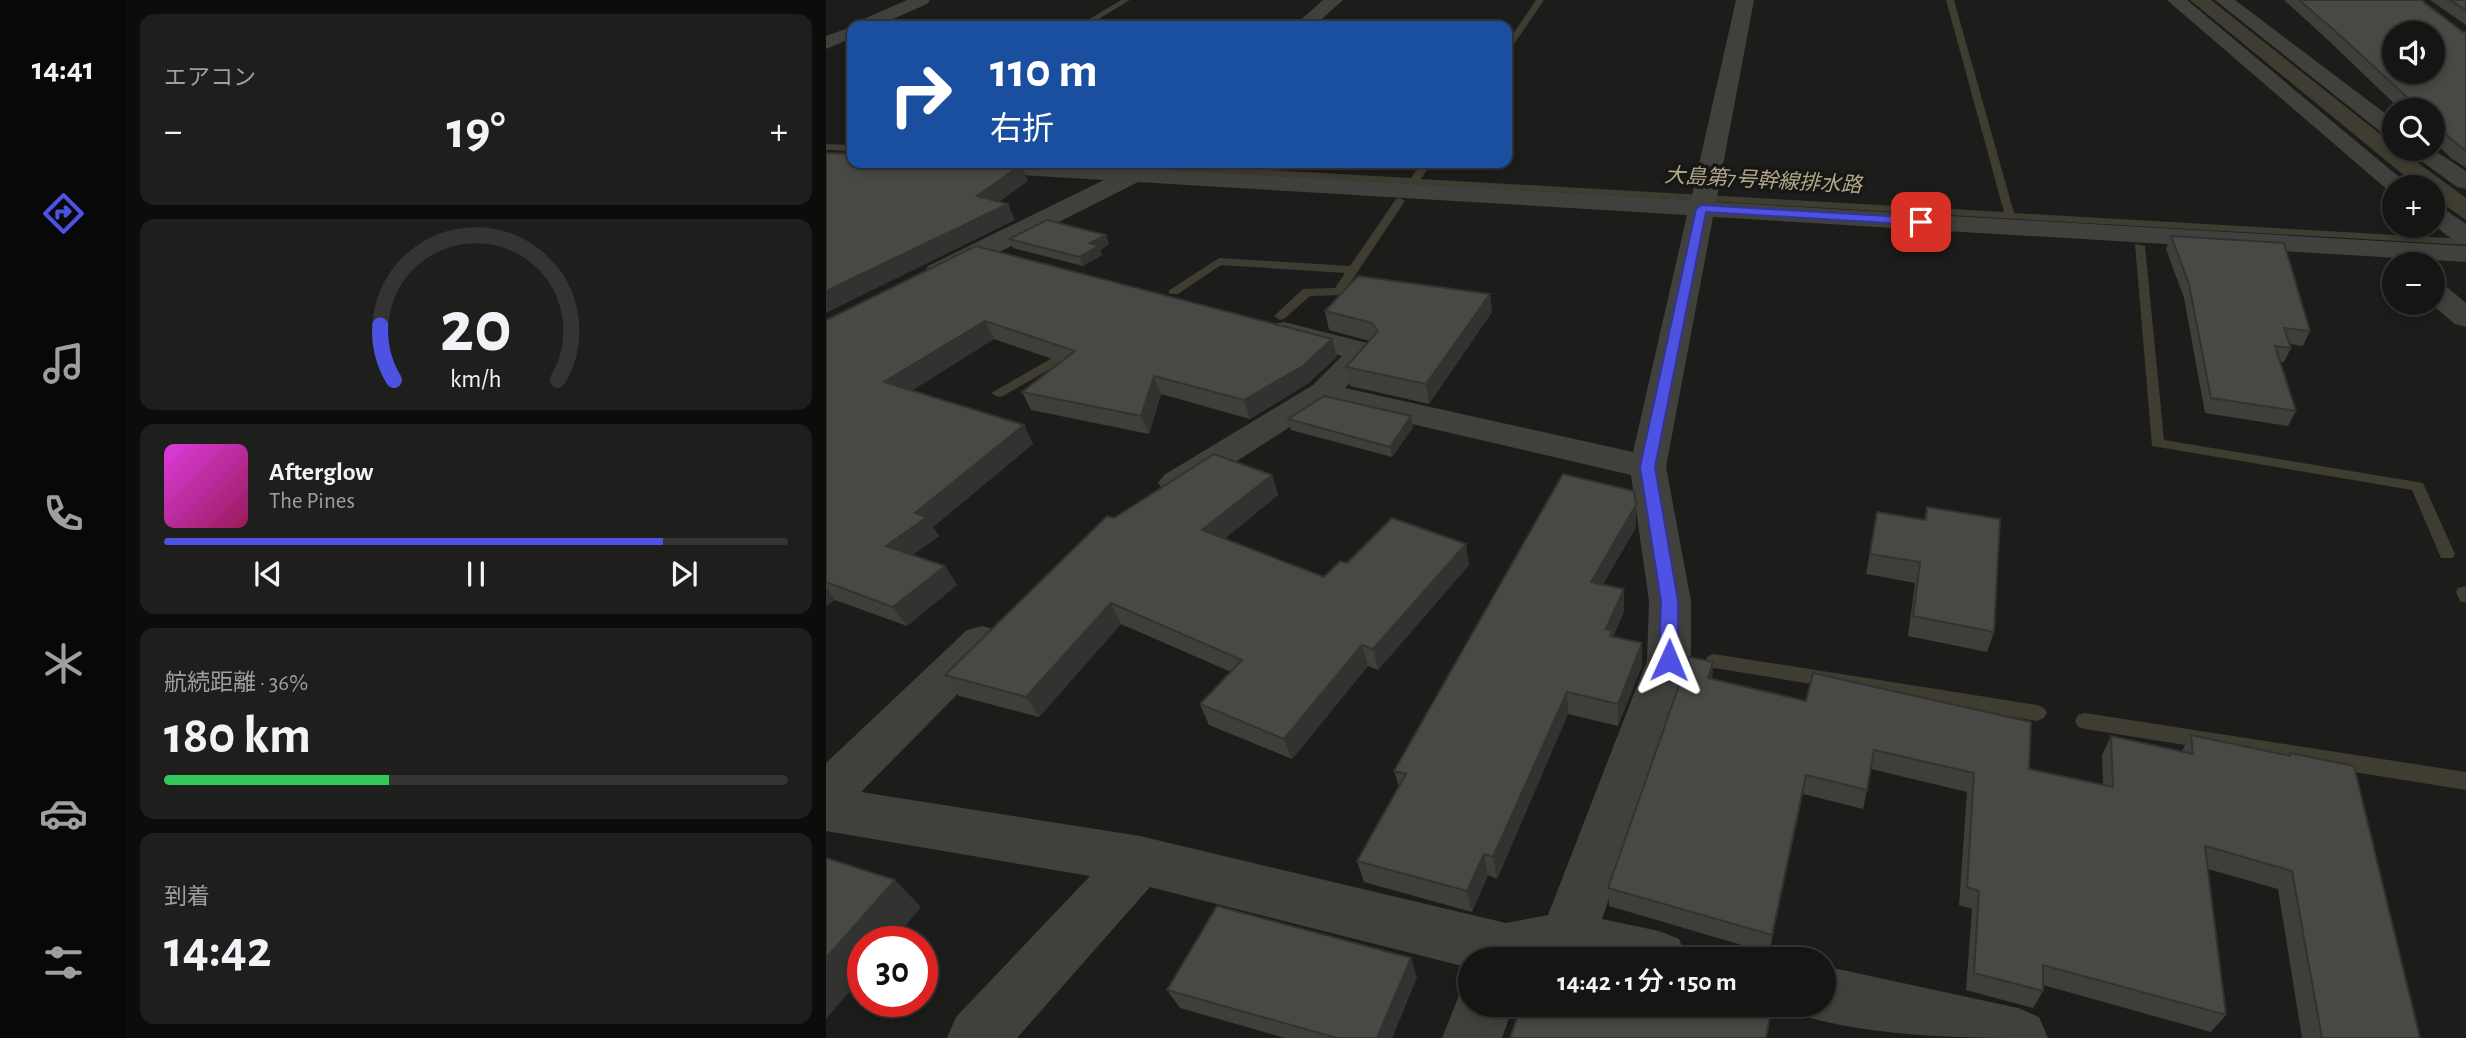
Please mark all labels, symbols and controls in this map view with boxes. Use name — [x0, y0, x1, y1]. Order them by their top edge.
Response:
map controls — [2382, 21, 2445, 315]
button: sound — [2382, 21, 2445, 84]
text: 110 m — [990, 47, 1098, 96]
icon: right — [875, 49, 966, 140]
text: 14:41 — [32, 53, 94, 85]
text: エアコン — [164, 67, 256, 90]
button: search — [2382, 98, 2445, 161]
text: 19° — [446, 105, 506, 157]
text: − — [164, 113, 182, 151]
text: + — [770, 113, 788, 151]
text: 右折 — [990, 113, 1054, 145]
water label: 大島第7号幹線排水路 — [1664, 164, 1864, 196]
button: + — [2382, 175, 2445, 238]
icon: directions — [39, 189, 88, 238]
pin — [1891, 192, 1951, 252]
icon: arrive — [1902, 203, 1940, 241]
button: − — [2382, 252, 2445, 315]
text: 20 — [440, 293, 512, 366]
icon: music — [39, 339, 88, 388]
text: km/h — [450, 367, 502, 392]
text: Afterglow — [269, 459, 373, 485]
icon: phone — [39, 489, 88, 538]
text: The Pines — [269, 490, 355, 513]
icon: previous — [249, 555, 287, 593]
icon: pause — [457, 555, 495, 593]
icon: next — [665, 555, 703, 593]
position arrow — [1632, 623, 1706, 697]
icon: climate — [39, 639, 88, 688]
text: 航続距離 · 36% — [164, 672, 308, 695]
text: 180 km — [164, 710, 311, 762]
icon: car — [39, 789, 88, 838]
text: 到着 — [164, 886, 210, 909]
text: 14:42 — [164, 924, 271, 976]
speed limit sign: 30 — [847, 926, 938, 1017]
icon: filters — [39, 938, 88, 987]
text: 14:42 · 1 分 · 150 m — [1557, 969, 1737, 995]

